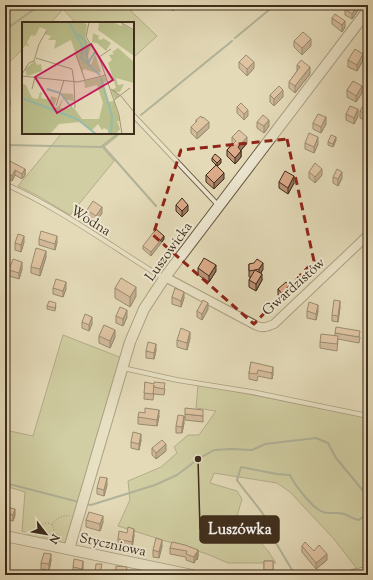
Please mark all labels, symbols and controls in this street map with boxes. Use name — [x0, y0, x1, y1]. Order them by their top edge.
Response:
inset map — [22, 22, 134, 134]
street label: Wodna — [66, 201, 115, 242]
street label: Luszowicka — [141, 218, 198, 286]
street label: Gwardzistów — [258, 253, 331, 321]
north arrow — [26, 514, 66, 554]
callout: Luszówka — [200, 516, 279, 543]
text: Luszówka — [208, 520, 272, 541]
street label: Styczniowa — [77, 529, 148, 563]
text: N — [44, 530, 63, 547]

